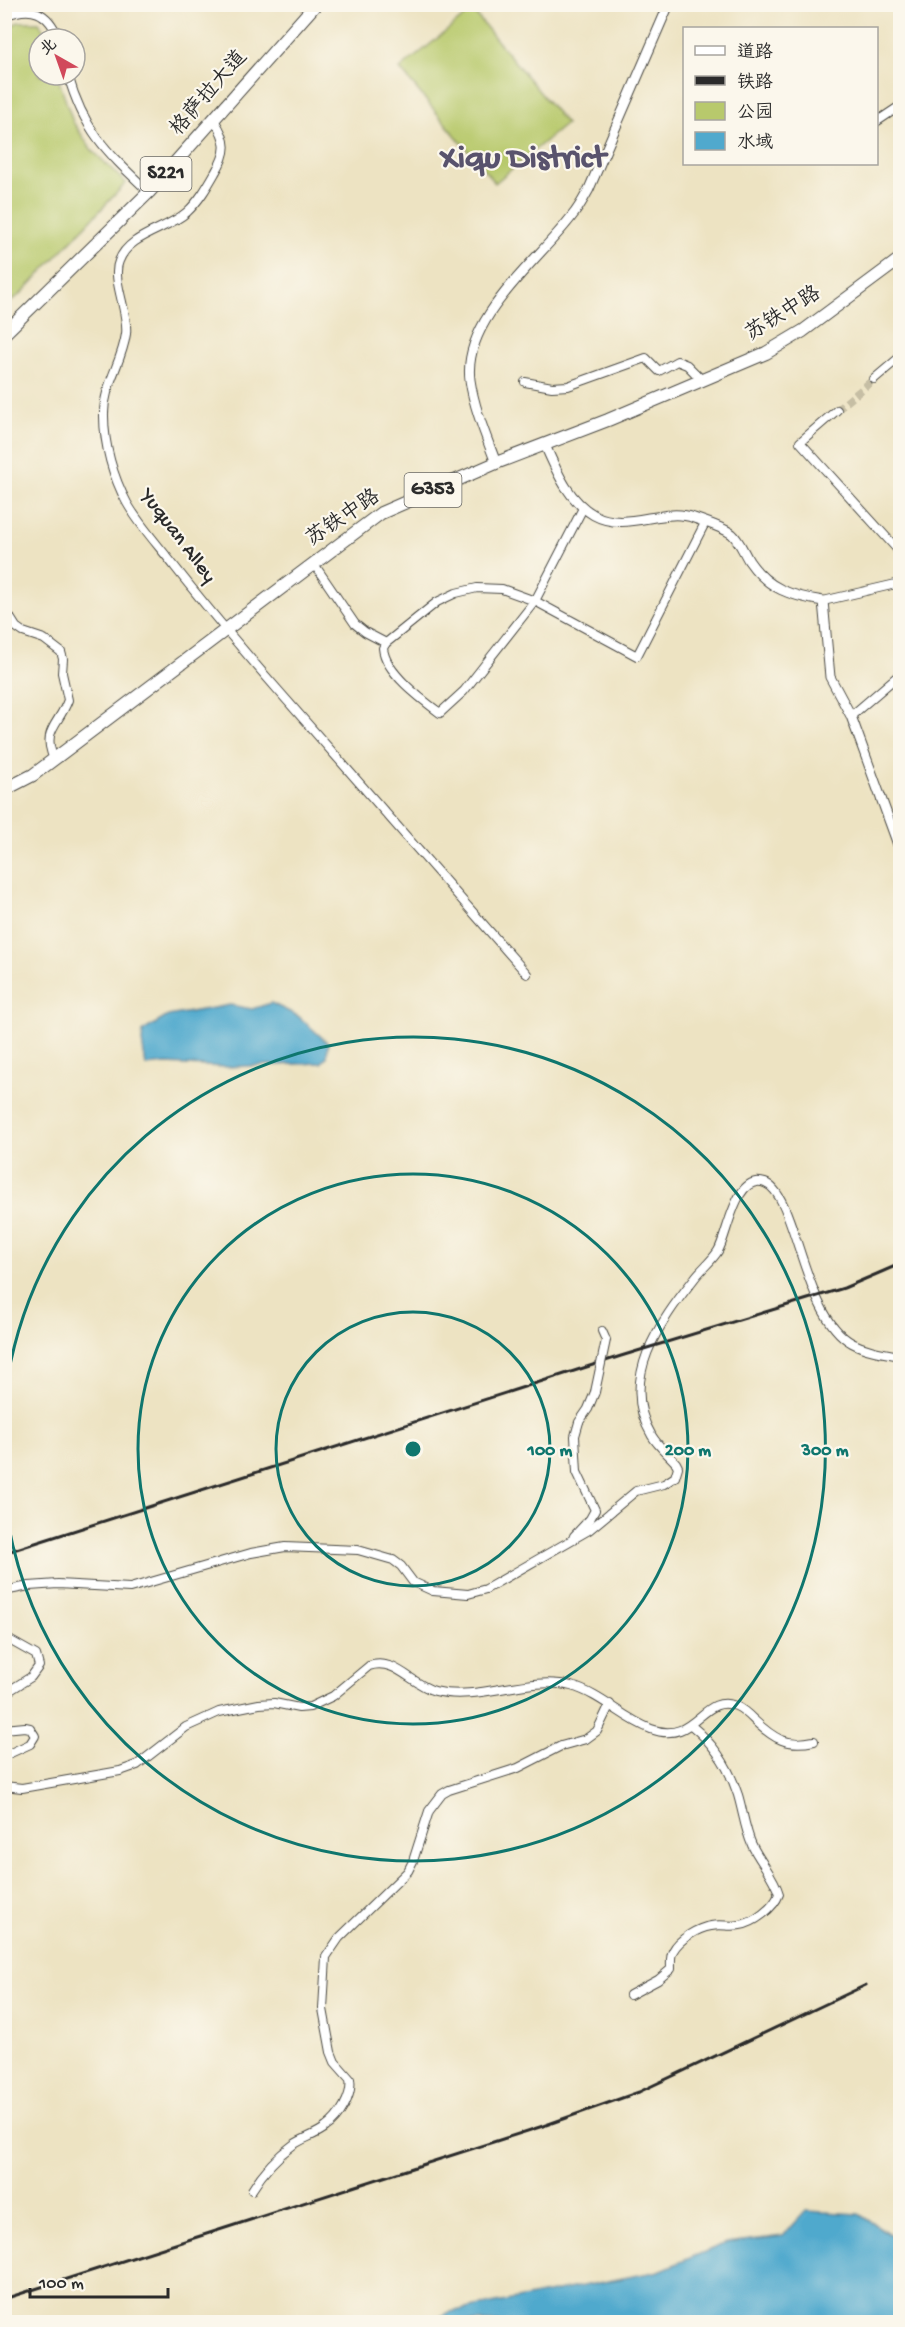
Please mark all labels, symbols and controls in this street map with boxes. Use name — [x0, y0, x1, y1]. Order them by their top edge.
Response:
north arrow — [27, 27, 87, 87]
legend — [683, 27, 878, 165]
text: 北 — [37, 35, 62, 61]
text: 道路 — [737, 42, 773, 64]
street label: 格萨拉大道 — [165, 45, 254, 142]
text: 铁路 — [737, 72, 773, 94]
text: 公园 — [737, 102, 773, 124]
text: 水域 — [737, 132, 773, 154]
district label: Xiqu District — [438, 141, 609, 179]
road number: S221 — [140, 157, 192, 191]
street label: 苏铁中路 — [741, 280, 826, 348]
road number: G353 — [404, 473, 462, 507]
street label: Yuquan Alley — [132, 483, 221, 589]
street label: 苏铁中路 — [301, 483, 386, 553]
centre of rings — [403, 1439, 423, 1459]
text: 100 m — [527, 1441, 573, 1462]
text: 200 m — [665, 1441, 711, 1462]
text: 300 m — [801, 1441, 849, 1462]
scale bar — [30, 2261, 168, 2299]
text: 100 m — [38, 2274, 84, 2295]

